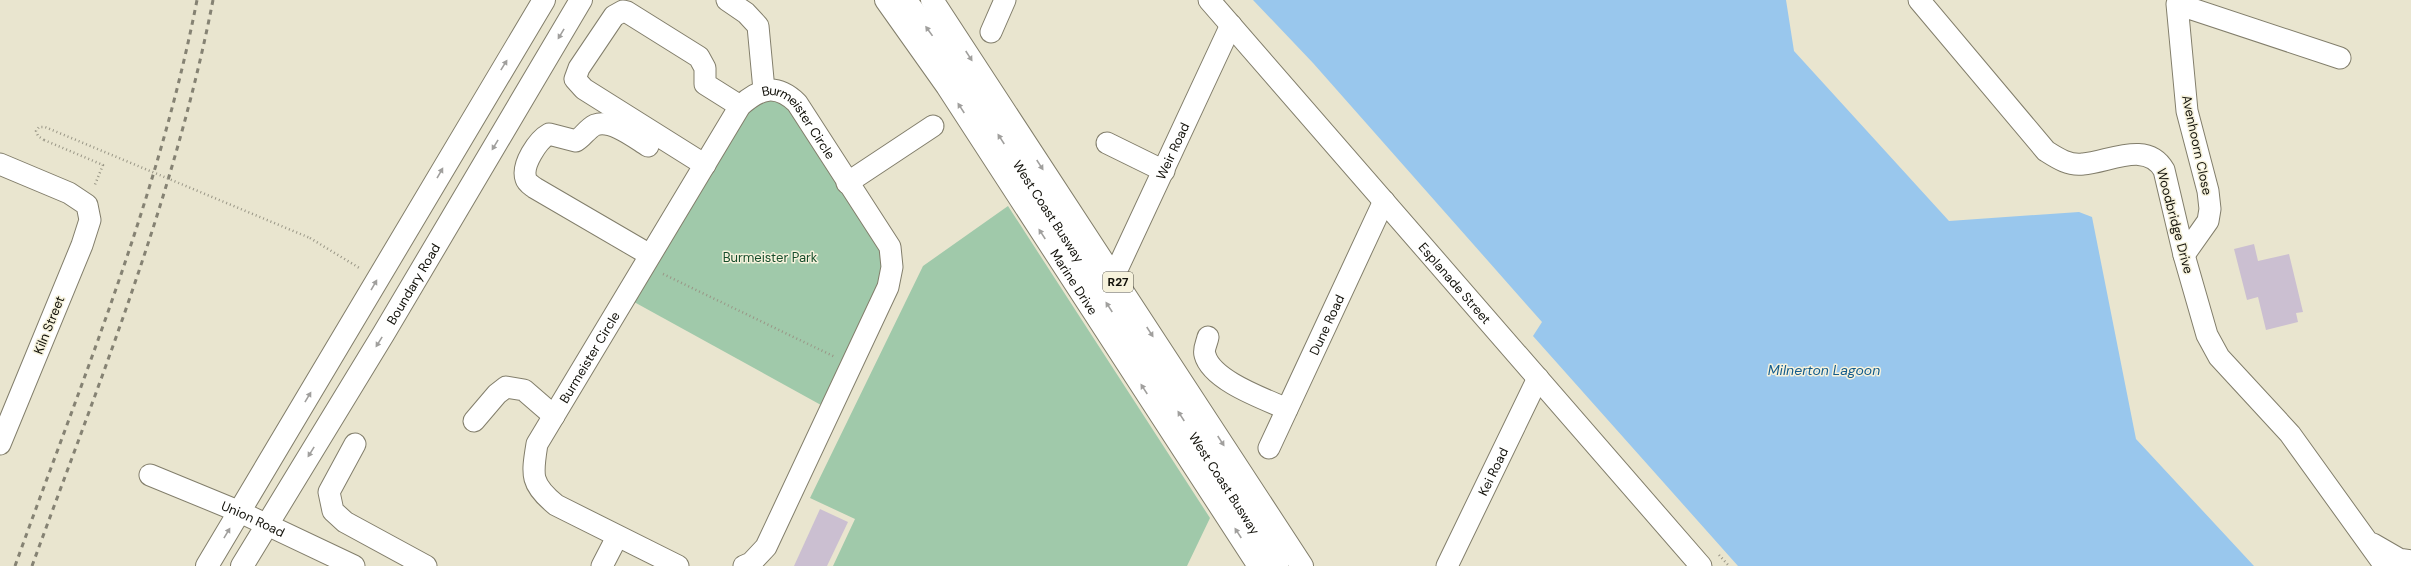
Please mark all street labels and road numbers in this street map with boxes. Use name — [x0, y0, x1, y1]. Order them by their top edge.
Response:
street label: Burmeister Circle — [760, 81, 839, 162]
street label: Avenhoorn Close — [2178, 93, 2216, 197]
street label: Weir Road — [1152, 120, 1193, 182]
street label: West Coast Busway — [1009, 157, 1088, 266]
street label: Woodbridge Drive — [2153, 166, 2197, 276]
street label: Esplanade Street — [1415, 239, 1495, 327]
street label: Boundary Road — [382, 240, 444, 328]
street label: Marine Drive — [1047, 246, 1102, 318]
road number: R27 — [1103, 272, 1133, 292]
street label: Dune Road — [1305, 292, 1348, 358]
street label: Kiln Street — [30, 293, 68, 357]
street label: Burmeister Circle — [555, 308, 623, 406]
street label: West Coast Busway — [1185, 429, 1264, 538]
street label: Kei Road — [1474, 445, 1512, 498]
street label: Union Road — [219, 497, 288, 541]

